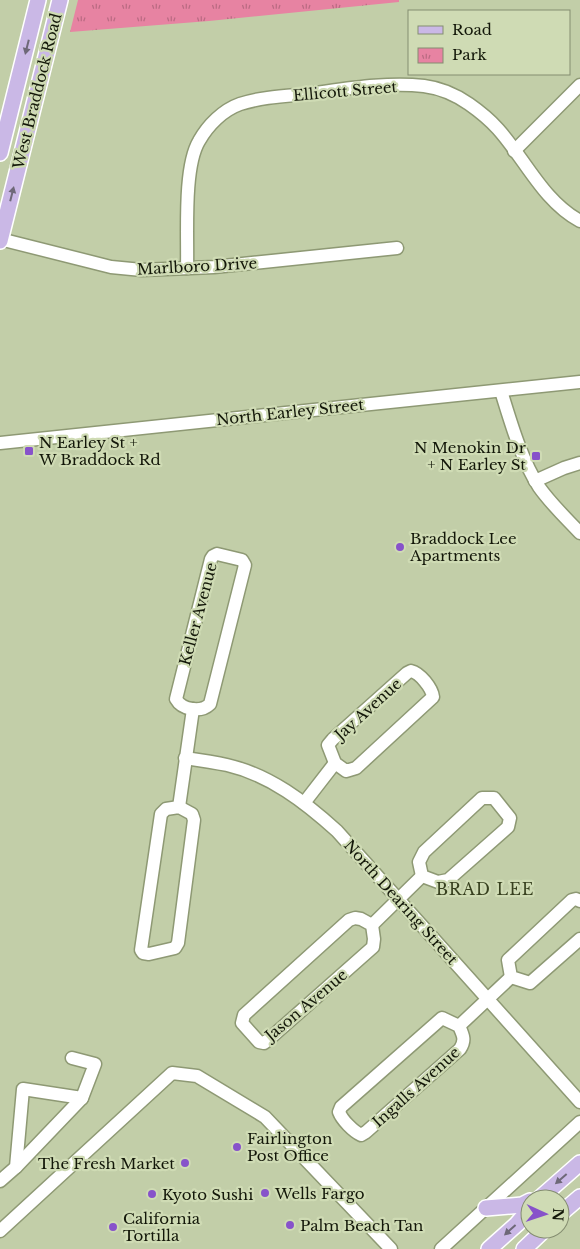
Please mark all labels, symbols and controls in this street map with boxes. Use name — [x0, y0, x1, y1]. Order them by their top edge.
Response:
legend — [408, 10, 570, 75]
street label: West Braddock Road — [8, 11, 66, 172]
text: Road — [452, 20, 492, 39]
one-way arrow — [22, 40, 30, 55]
text: Park — [452, 45, 488, 64]
street label: Ellicott Street — [292, 77, 398, 105]
one-way arrow — [8, 186, 16, 201]
street label: Marlboro Drive — [136, 253, 258, 279]
street label: North Earley Street — [215, 395, 365, 429]
place label: N Earley St + W Braddock Rd — [38, 433, 161, 469]
place label: N Menokin Dr + N Earley St — [414, 438, 527, 474]
marker: N Earley St + W Braddock Rd — [23, 445, 35, 457]
marker: N Menokin Dr + N Earley St — [530, 450, 542, 462]
place label: Braddock Lee Apartments — [409, 529, 517, 565]
marker: Braddock Lee Apartments — [394, 541, 406, 553]
street label: Keller Avenue — [175, 560, 221, 668]
street label: Jay Avenue — [329, 674, 405, 745]
street label: North Dearing Street — [340, 836, 462, 969]
district label: BRAD LEE — [436, 879, 534, 899]
street label: Jason Avenue — [259, 965, 351, 1046]
street label: Ingalls Avenue — [368, 1043, 464, 1131]
place label: Fairlington Post Office — [247, 1129, 332, 1165]
marker: Fairlington Post Office — [231, 1141, 243, 1153]
place label: The Fresh Market — [38, 1154, 175, 1173]
marker: The Fresh Market — [179, 1157, 191, 1169]
one-way arrow — [556, 1173, 568, 1185]
place label: Wells Fargo — [274, 1184, 365, 1203]
place label: Kyoto Sushi — [162, 1185, 253, 1204]
marker: Wells Fargo — [259, 1187, 271, 1199]
marker: Kyoto Sushi — [146, 1188, 158, 1200]
north arrow — [520, 1189, 570, 1239]
text: N — [549, 1208, 567, 1222]
place label: California Tortilla — [123, 1209, 201, 1245]
place label: Palm Beach Tan — [300, 1216, 423, 1235]
marker: Palm Beach Tan — [284, 1219, 296, 1231]
marker: California Tortilla — [107, 1221, 119, 1233]
one-way arrow — [505, 1224, 517, 1236]

